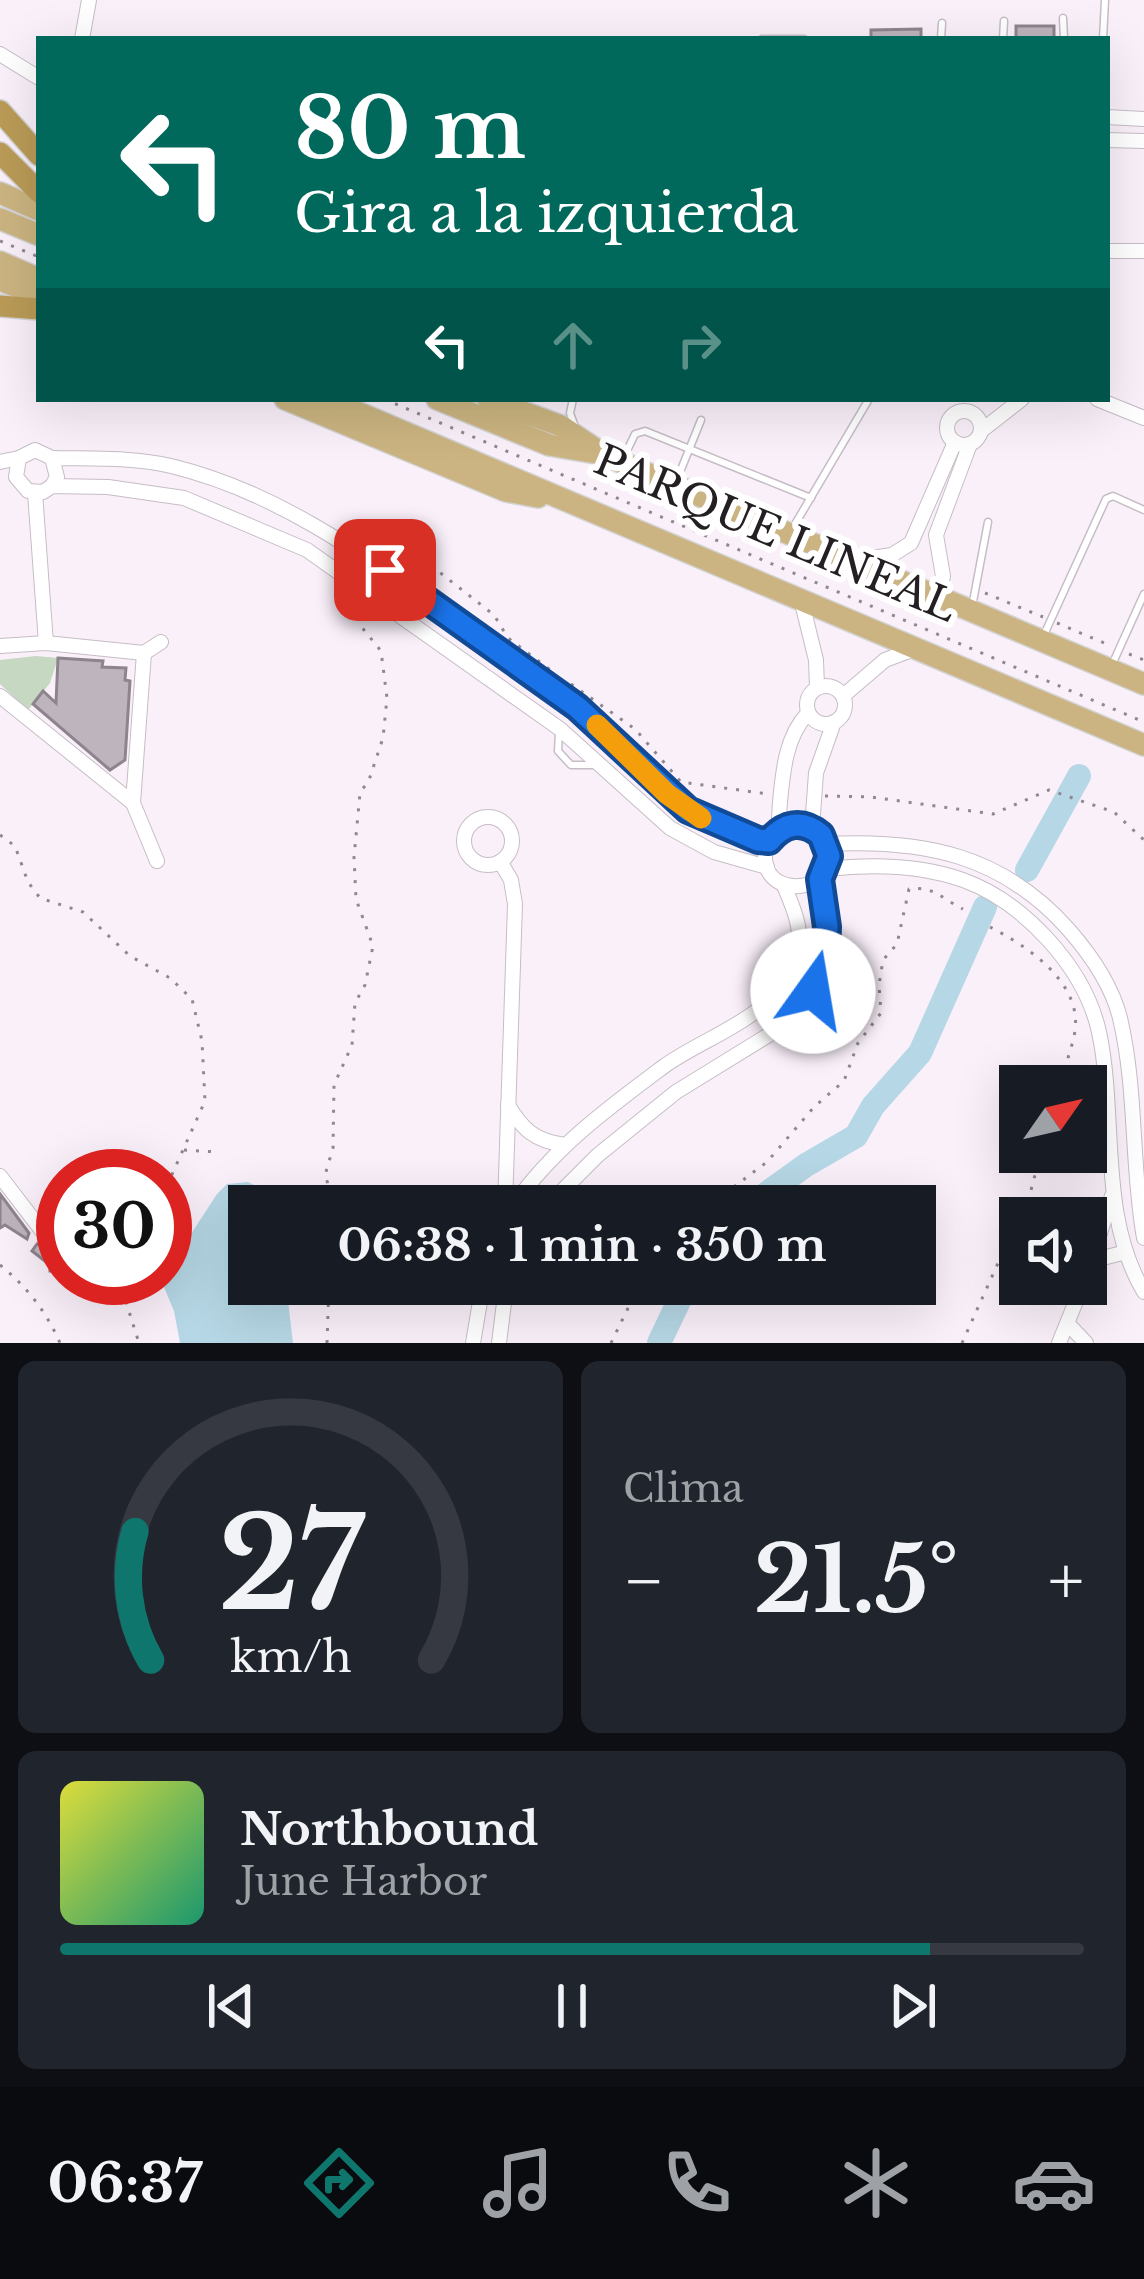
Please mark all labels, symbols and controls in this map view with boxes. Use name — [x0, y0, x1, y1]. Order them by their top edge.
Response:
text: 80 m — [294, 77, 526, 181]
icon: left — [96, 84, 252, 240]
text: Gira a la izquierda — [294, 180, 798, 247]
icon: left — [414, 312, 480, 378]
icon: ahead — [540, 312, 606, 378]
icon: right — [666, 312, 732, 378]
street label: PARQUE LINEAL — [587, 433, 965, 633]
pin — [334, 519, 436, 621]
icon: arrive — [352, 537, 418, 603]
position arrow — [750, 928, 876, 1054]
north arrow — [999, 1065, 1107, 1173]
map controls — [999, 1065, 1107, 1305]
speed limit sign: 30 — [36, 1149, 192, 1305]
button: sound — [999, 1197, 1107, 1305]
text: 06:38 · 1 min · 350 m — [338, 1217, 826, 1273]
text: Clima — [623, 1464, 744, 1513]
text: 27 — [218, 1488, 365, 1643]
text: 21.5° — [754, 1525, 959, 1636]
text: − — [623, 1540, 665, 1622]
text: + — [1048, 1540, 1084, 1622]
text: km/h — [230, 1630, 351, 1684]
text: Northbound — [240, 1801, 538, 1857]
text: June Harbor — [240, 1857, 487, 1906]
icon: previous — [198, 1973, 264, 2039]
icon: pause — [539, 1973, 605, 2039]
icon: next — [880, 1973, 946, 2039]
icon: directions — [297, 2141, 381, 2225]
icon: music — [476, 2141, 560, 2225]
icon: phone — [655, 2141, 739, 2225]
icon: climate — [834, 2141, 918, 2225]
icon: car — [1012, 2141, 1096, 2225]
text: 06:37 — [47, 2150, 202, 2217]

